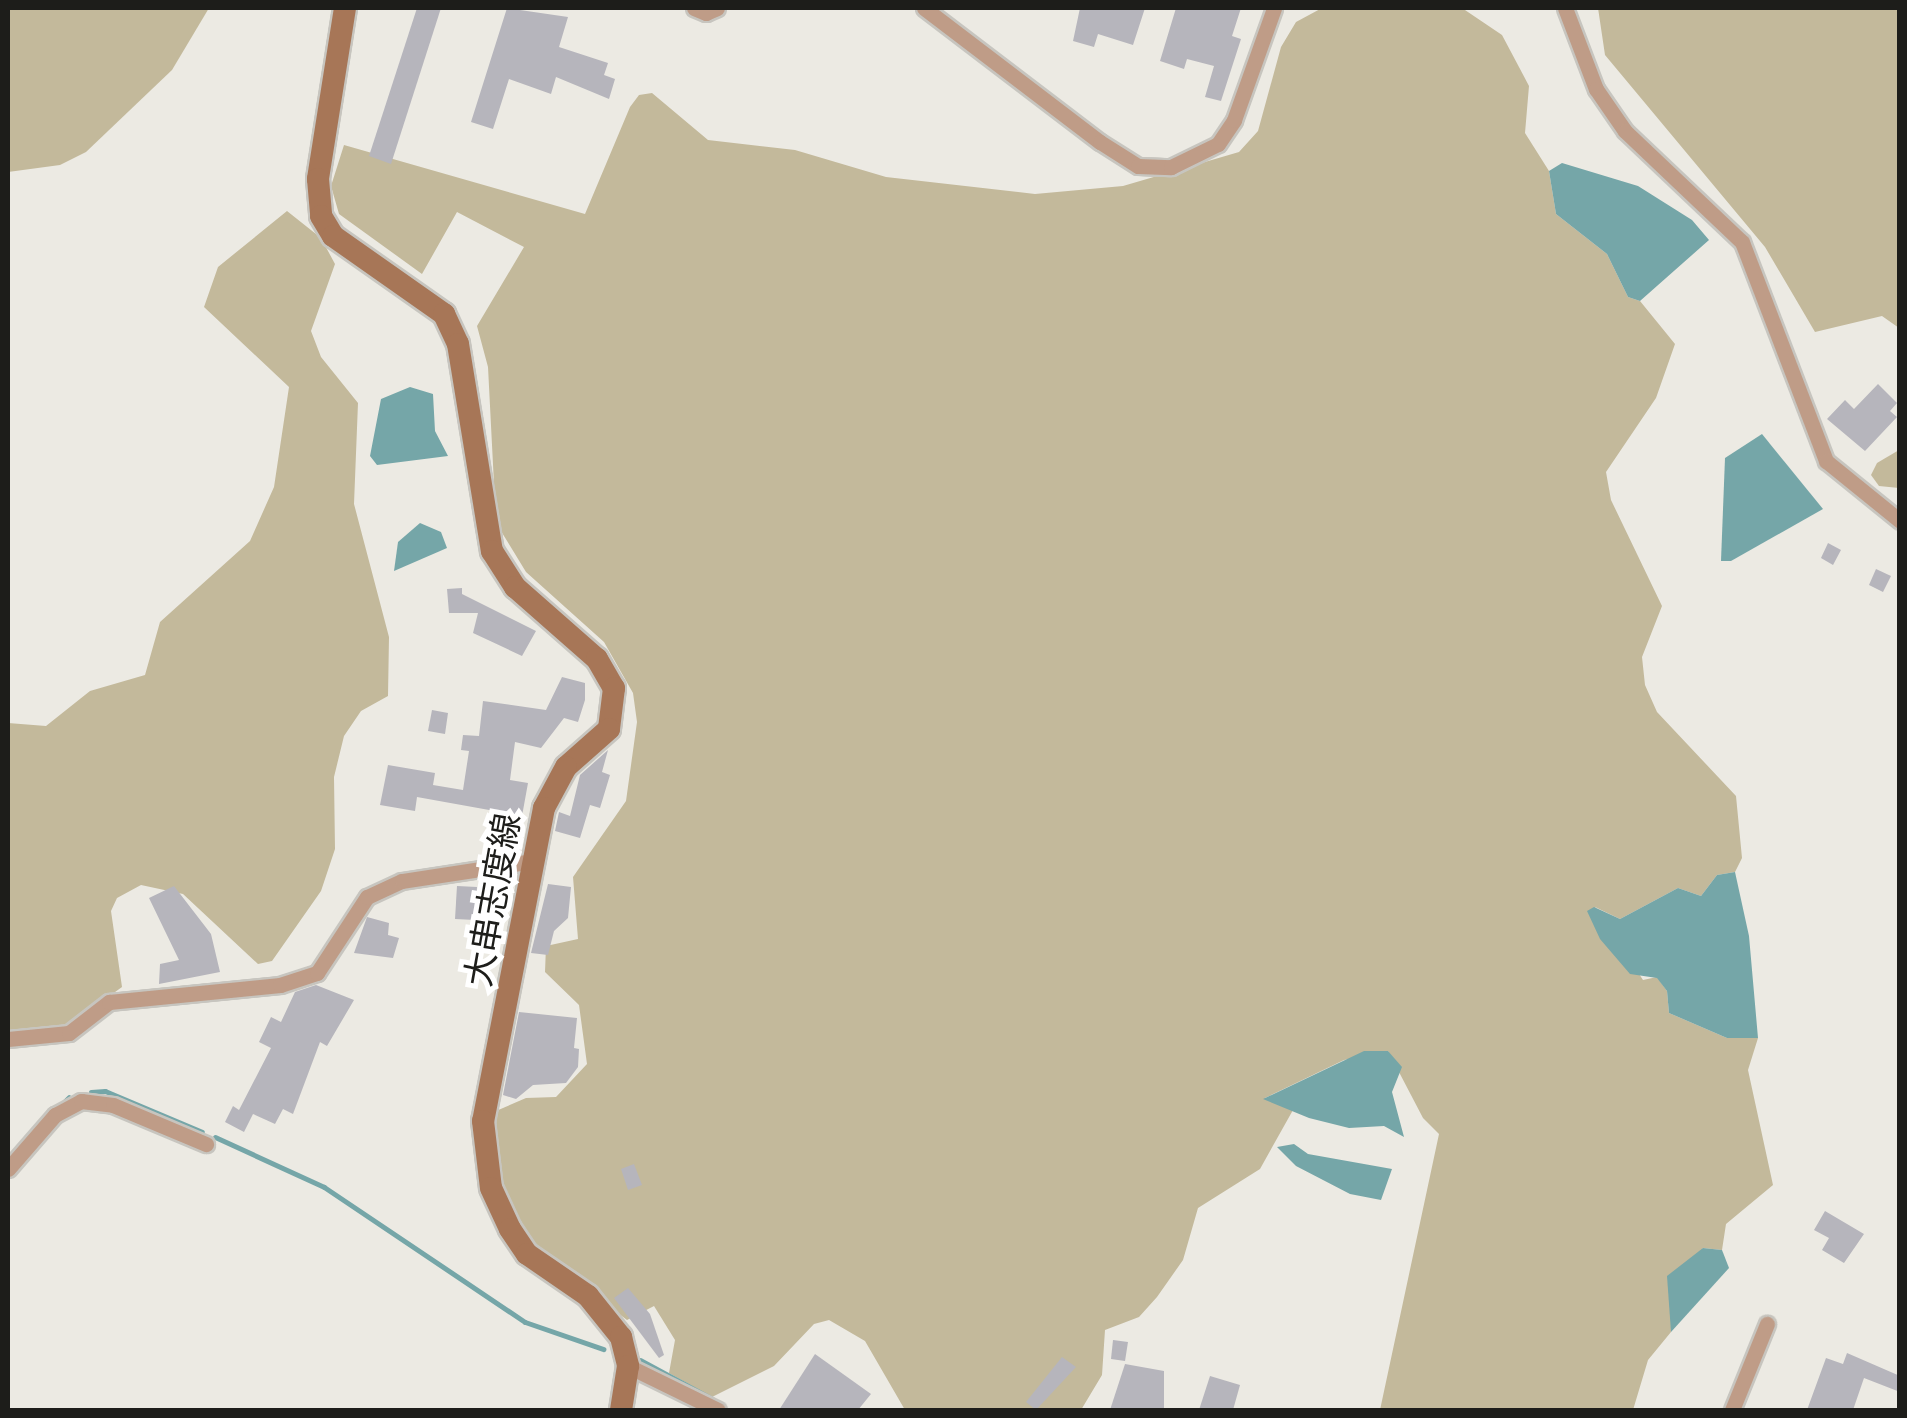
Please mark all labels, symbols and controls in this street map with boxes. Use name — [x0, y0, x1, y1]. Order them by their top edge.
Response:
street label: 大串志度線 — [457, 810, 529, 990]

